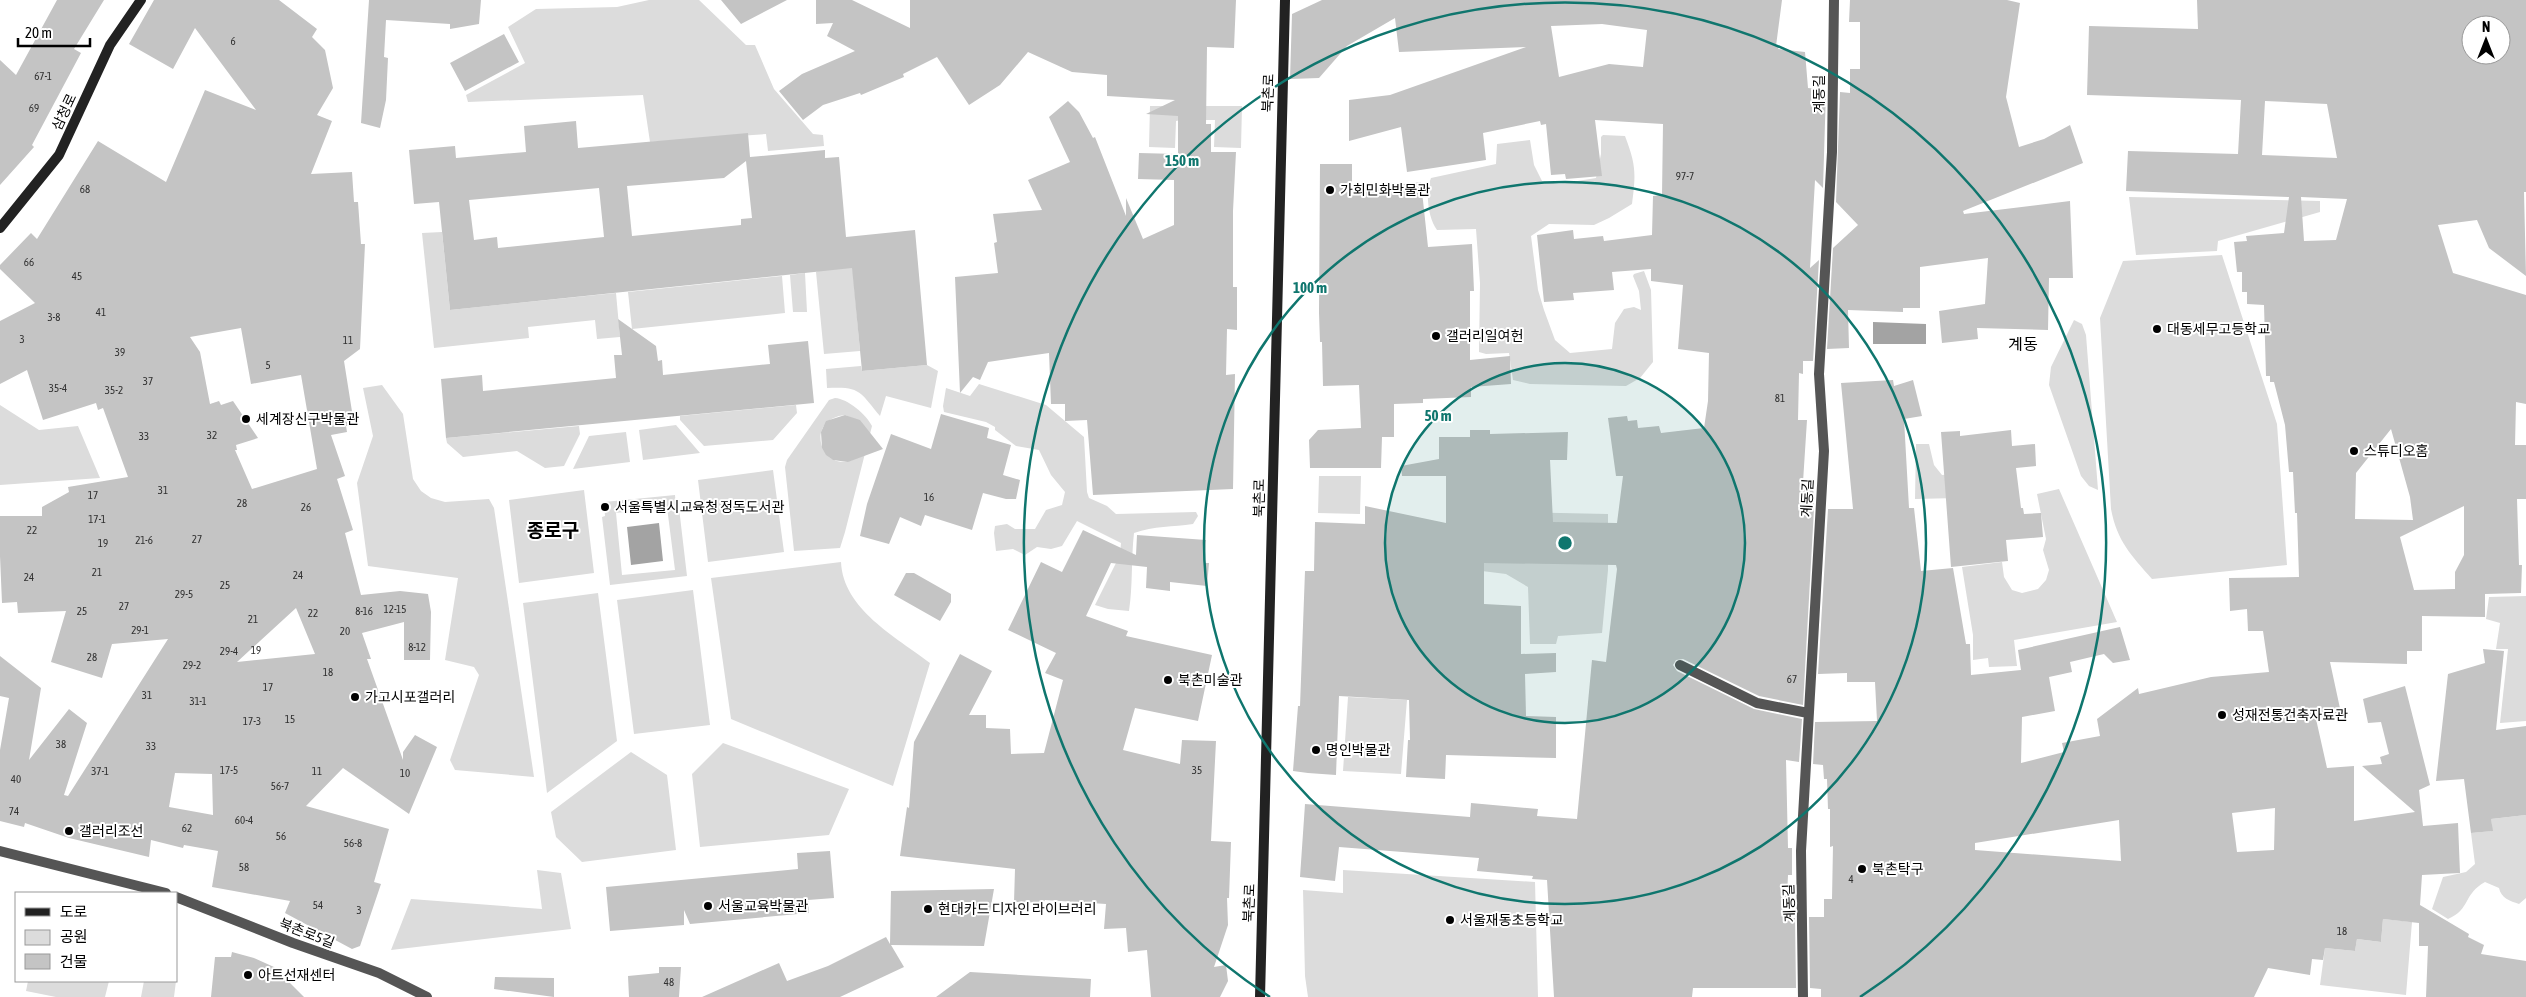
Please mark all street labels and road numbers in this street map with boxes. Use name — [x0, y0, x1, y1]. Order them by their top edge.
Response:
street label: 북촌로 — [1259, 73, 1277, 113]
street label: 계동길 — [1811, 75, 1827, 113]
street label: 삼청로 — [49, 91, 79, 133]
street label: 북촌로 — [1251, 478, 1267, 517]
street label: 계동길 — [1798, 478, 1816, 518]
street label: 북촌로 — [1240, 883, 1258, 923]
street label: 계동길 — [1780, 883, 1798, 923]
street label: 북촌로5길 — [277, 915, 337, 951]

